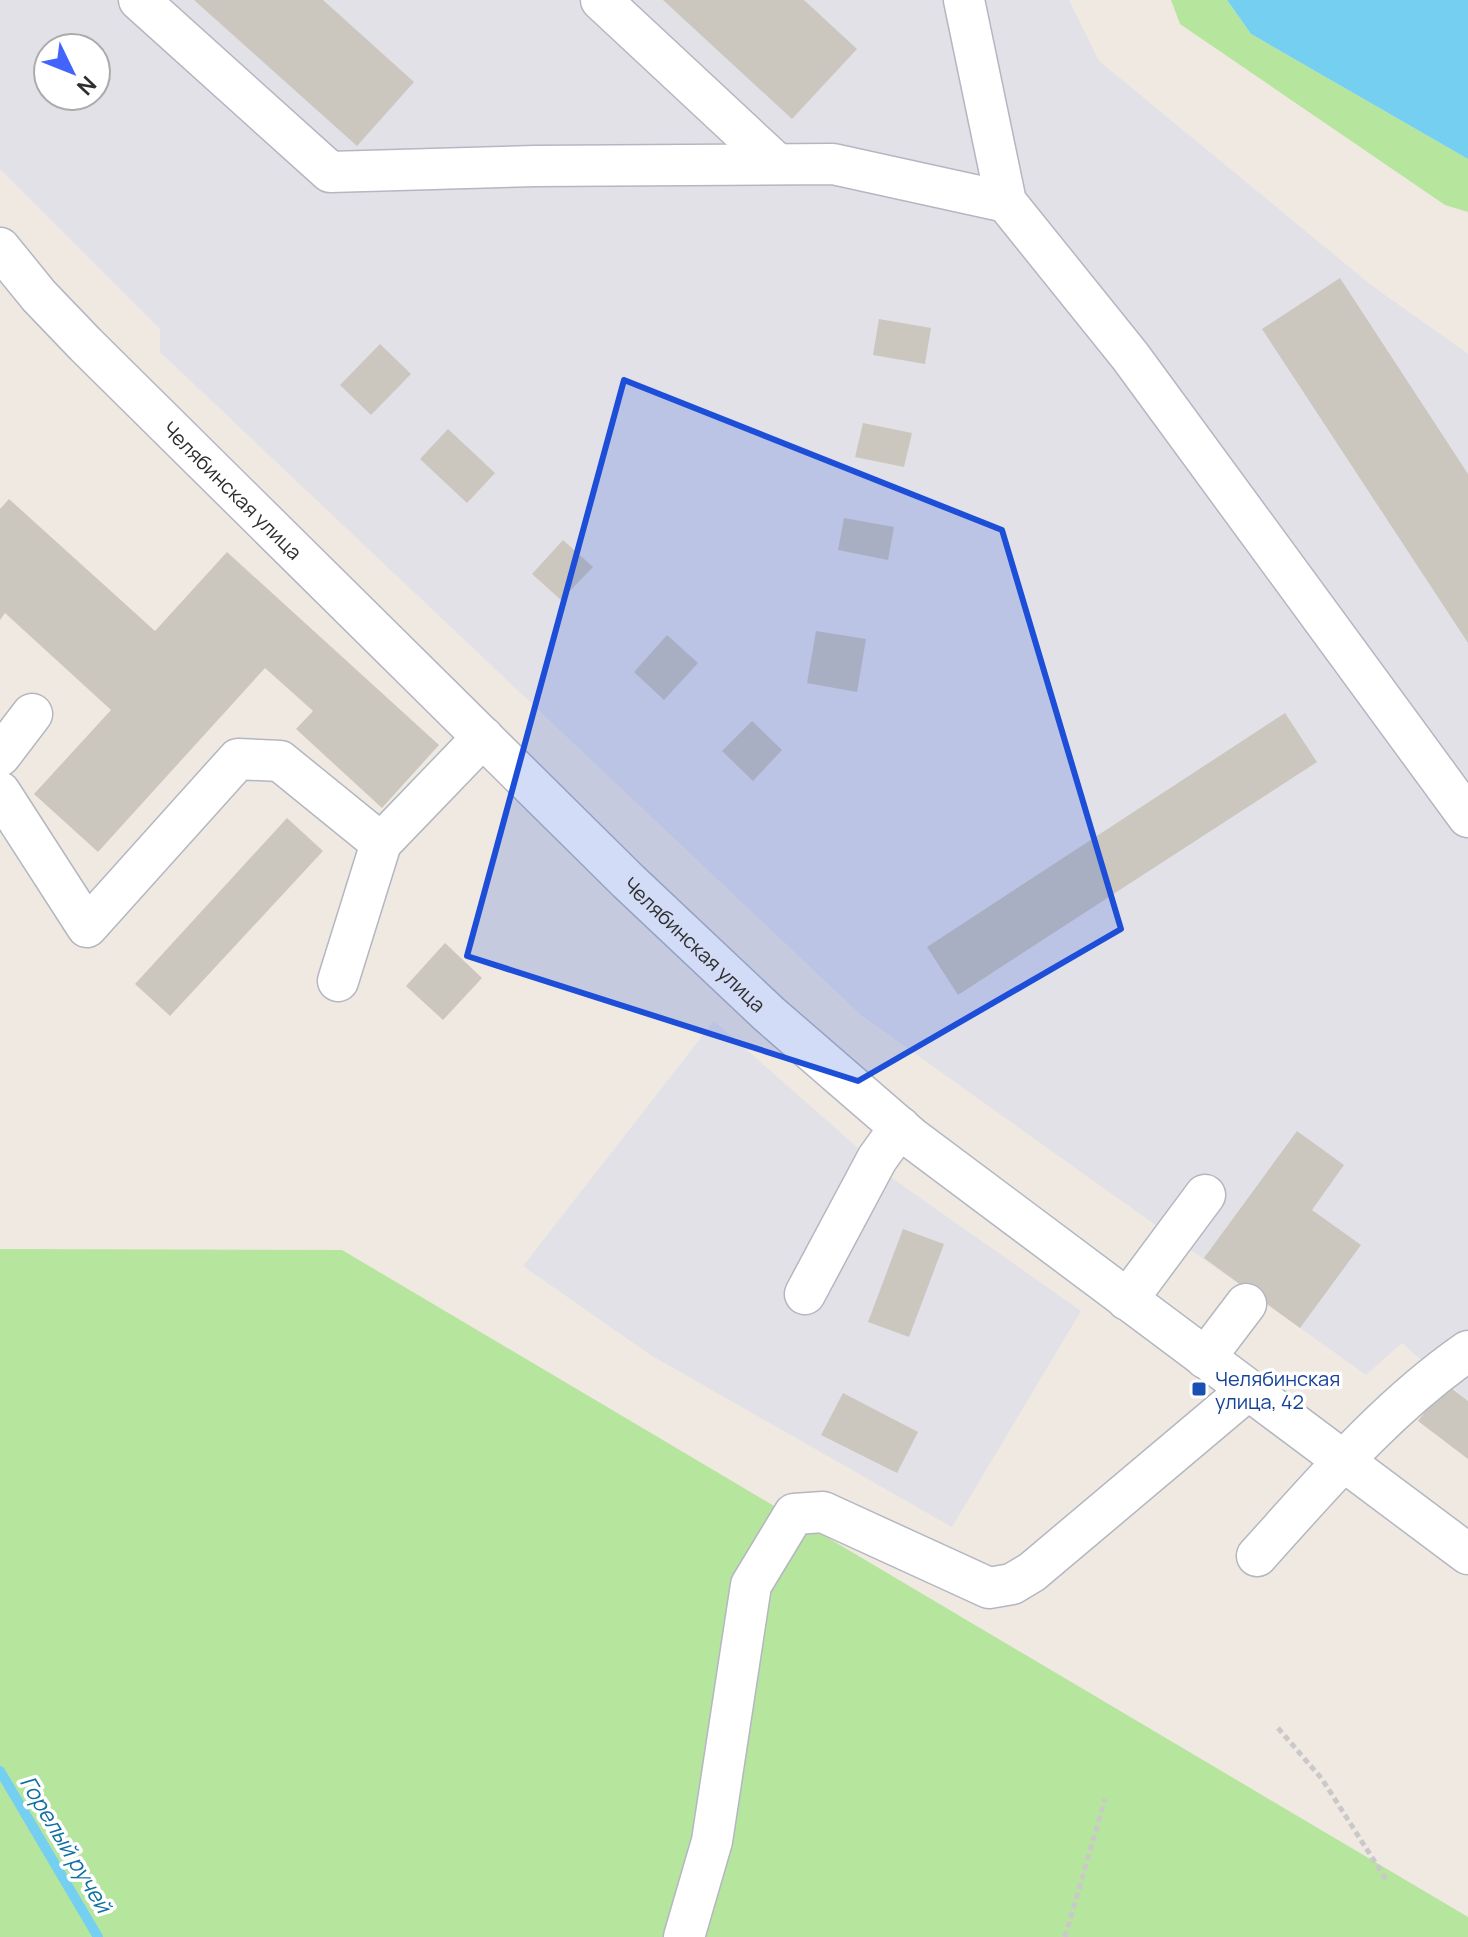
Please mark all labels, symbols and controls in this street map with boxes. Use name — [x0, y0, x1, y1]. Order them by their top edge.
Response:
north arrow — [32, 32, 112, 112]
text: N — [70, 70, 103, 102]
street label: Челябинская улица — [157, 415, 308, 565]
street label: Челябинская улица — [618, 871, 772, 1018]
place label: Челябинская улица, 42 — [1215, 1365, 1340, 1415]
marker: Челябинская улица, 42 — [1190, 1380, 1208, 1398]
water label: Горелый ручей — [13, 1770, 119, 1919]

